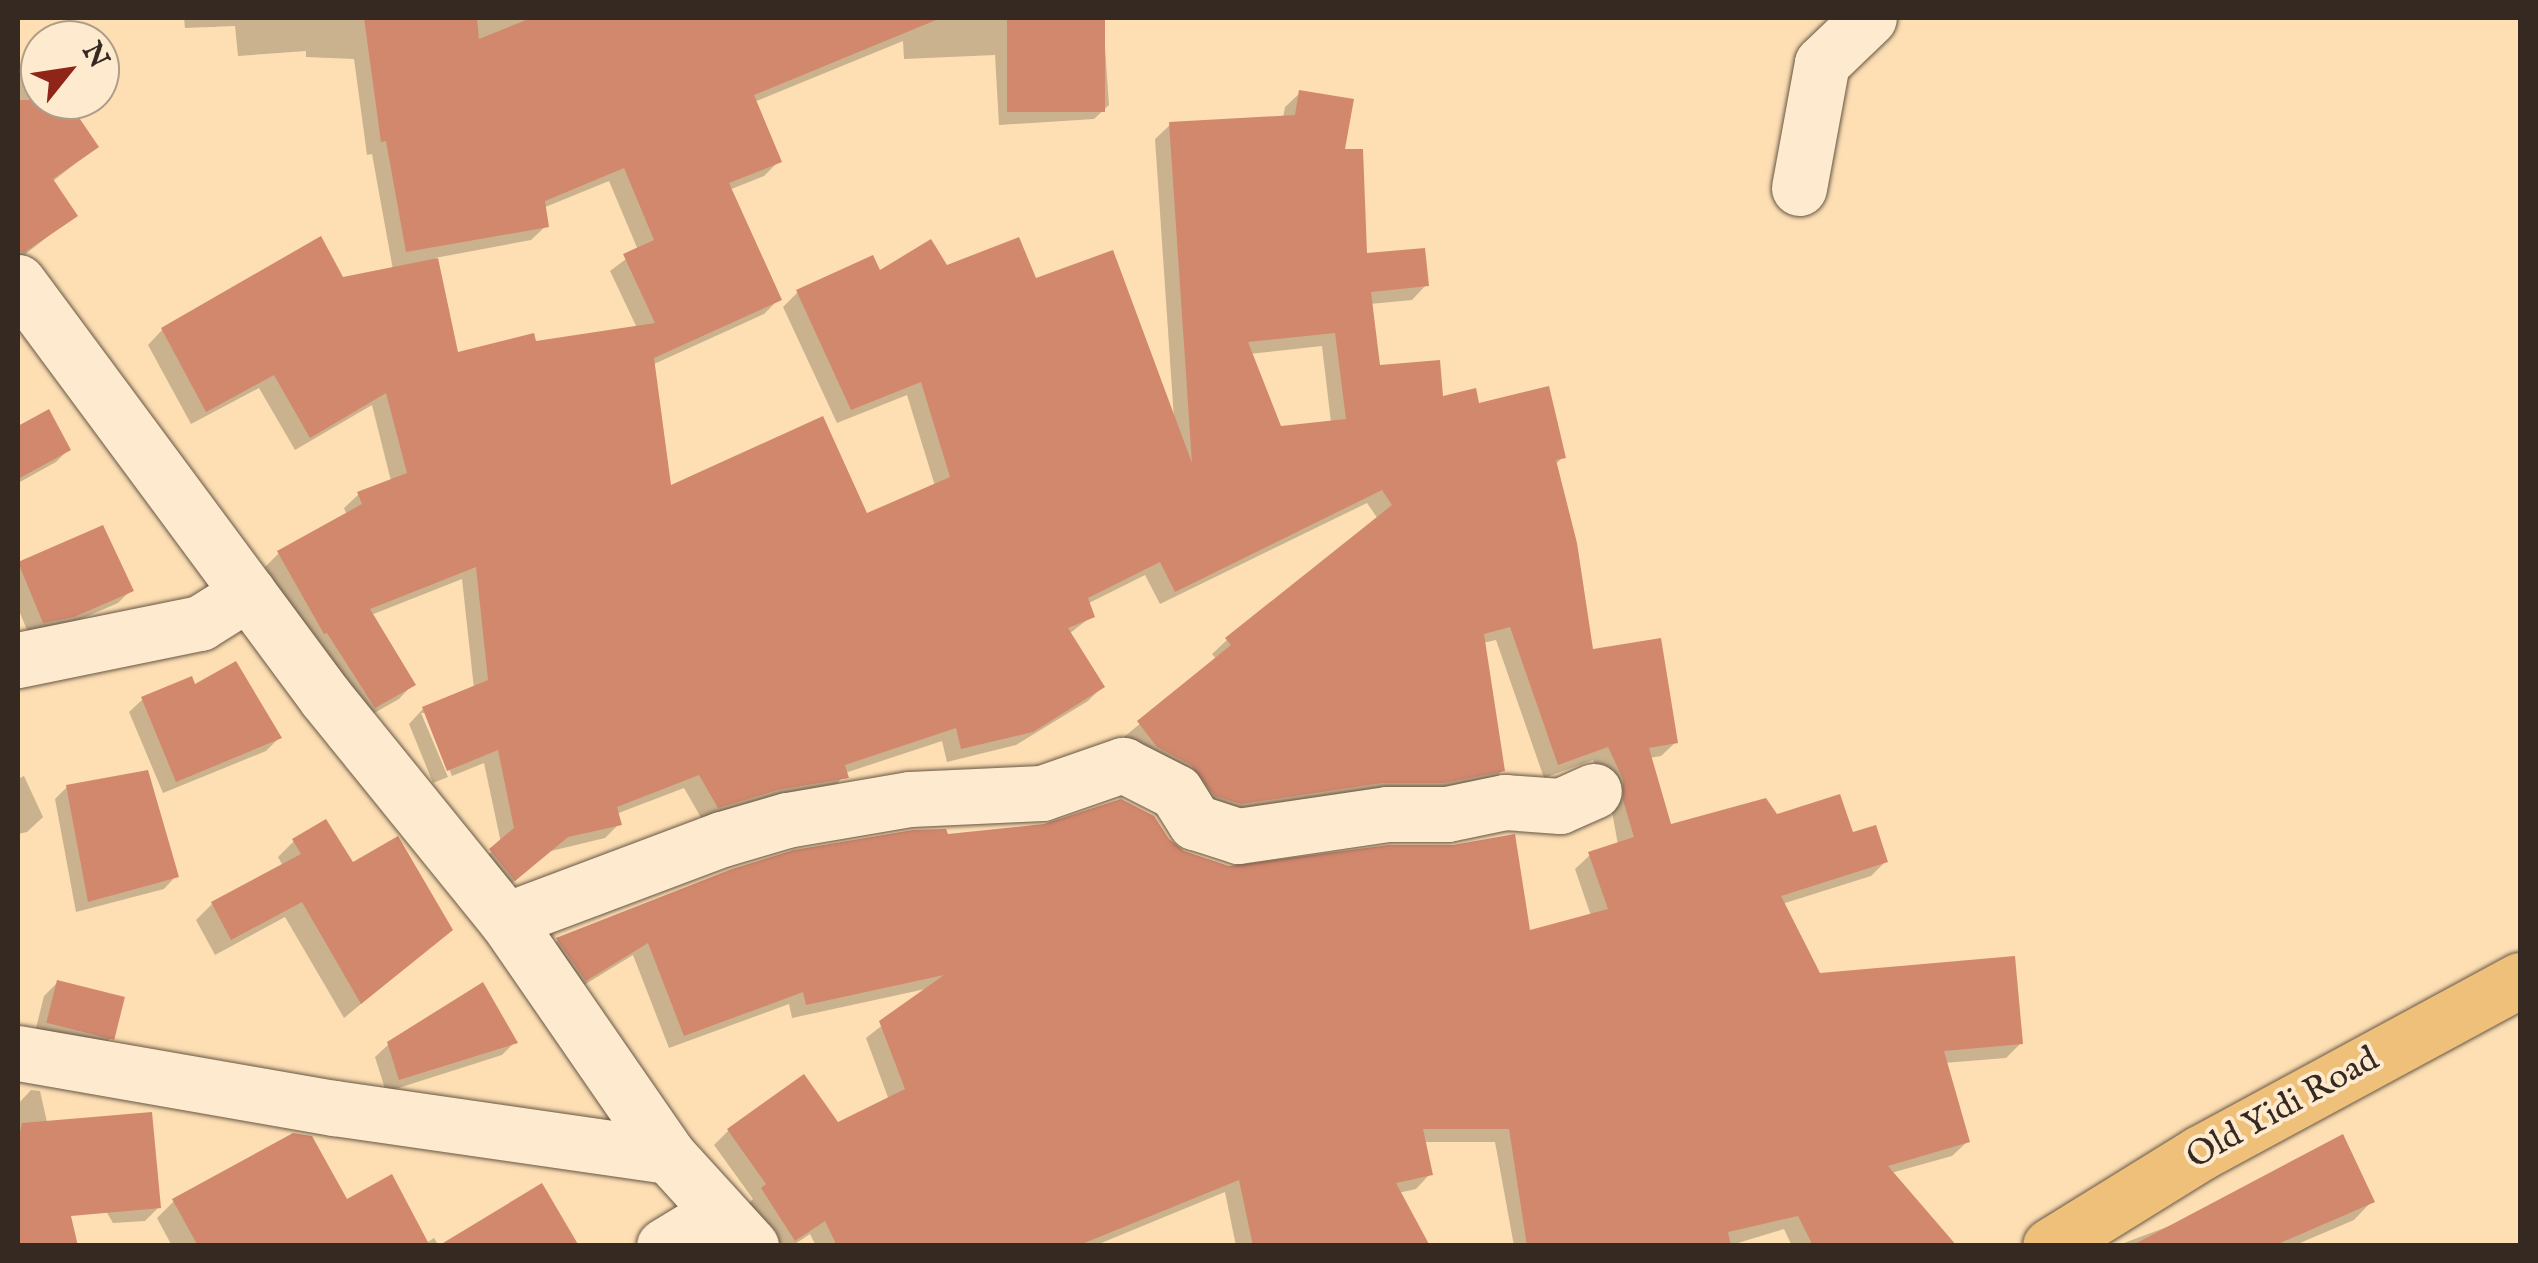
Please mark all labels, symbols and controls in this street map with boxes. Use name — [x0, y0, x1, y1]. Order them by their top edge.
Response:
north arrow — [20, 20, 120, 120]
text: N — [73, 36, 116, 75]
street label: Old Yidi Road — [2180, 1039, 2386, 1179]

